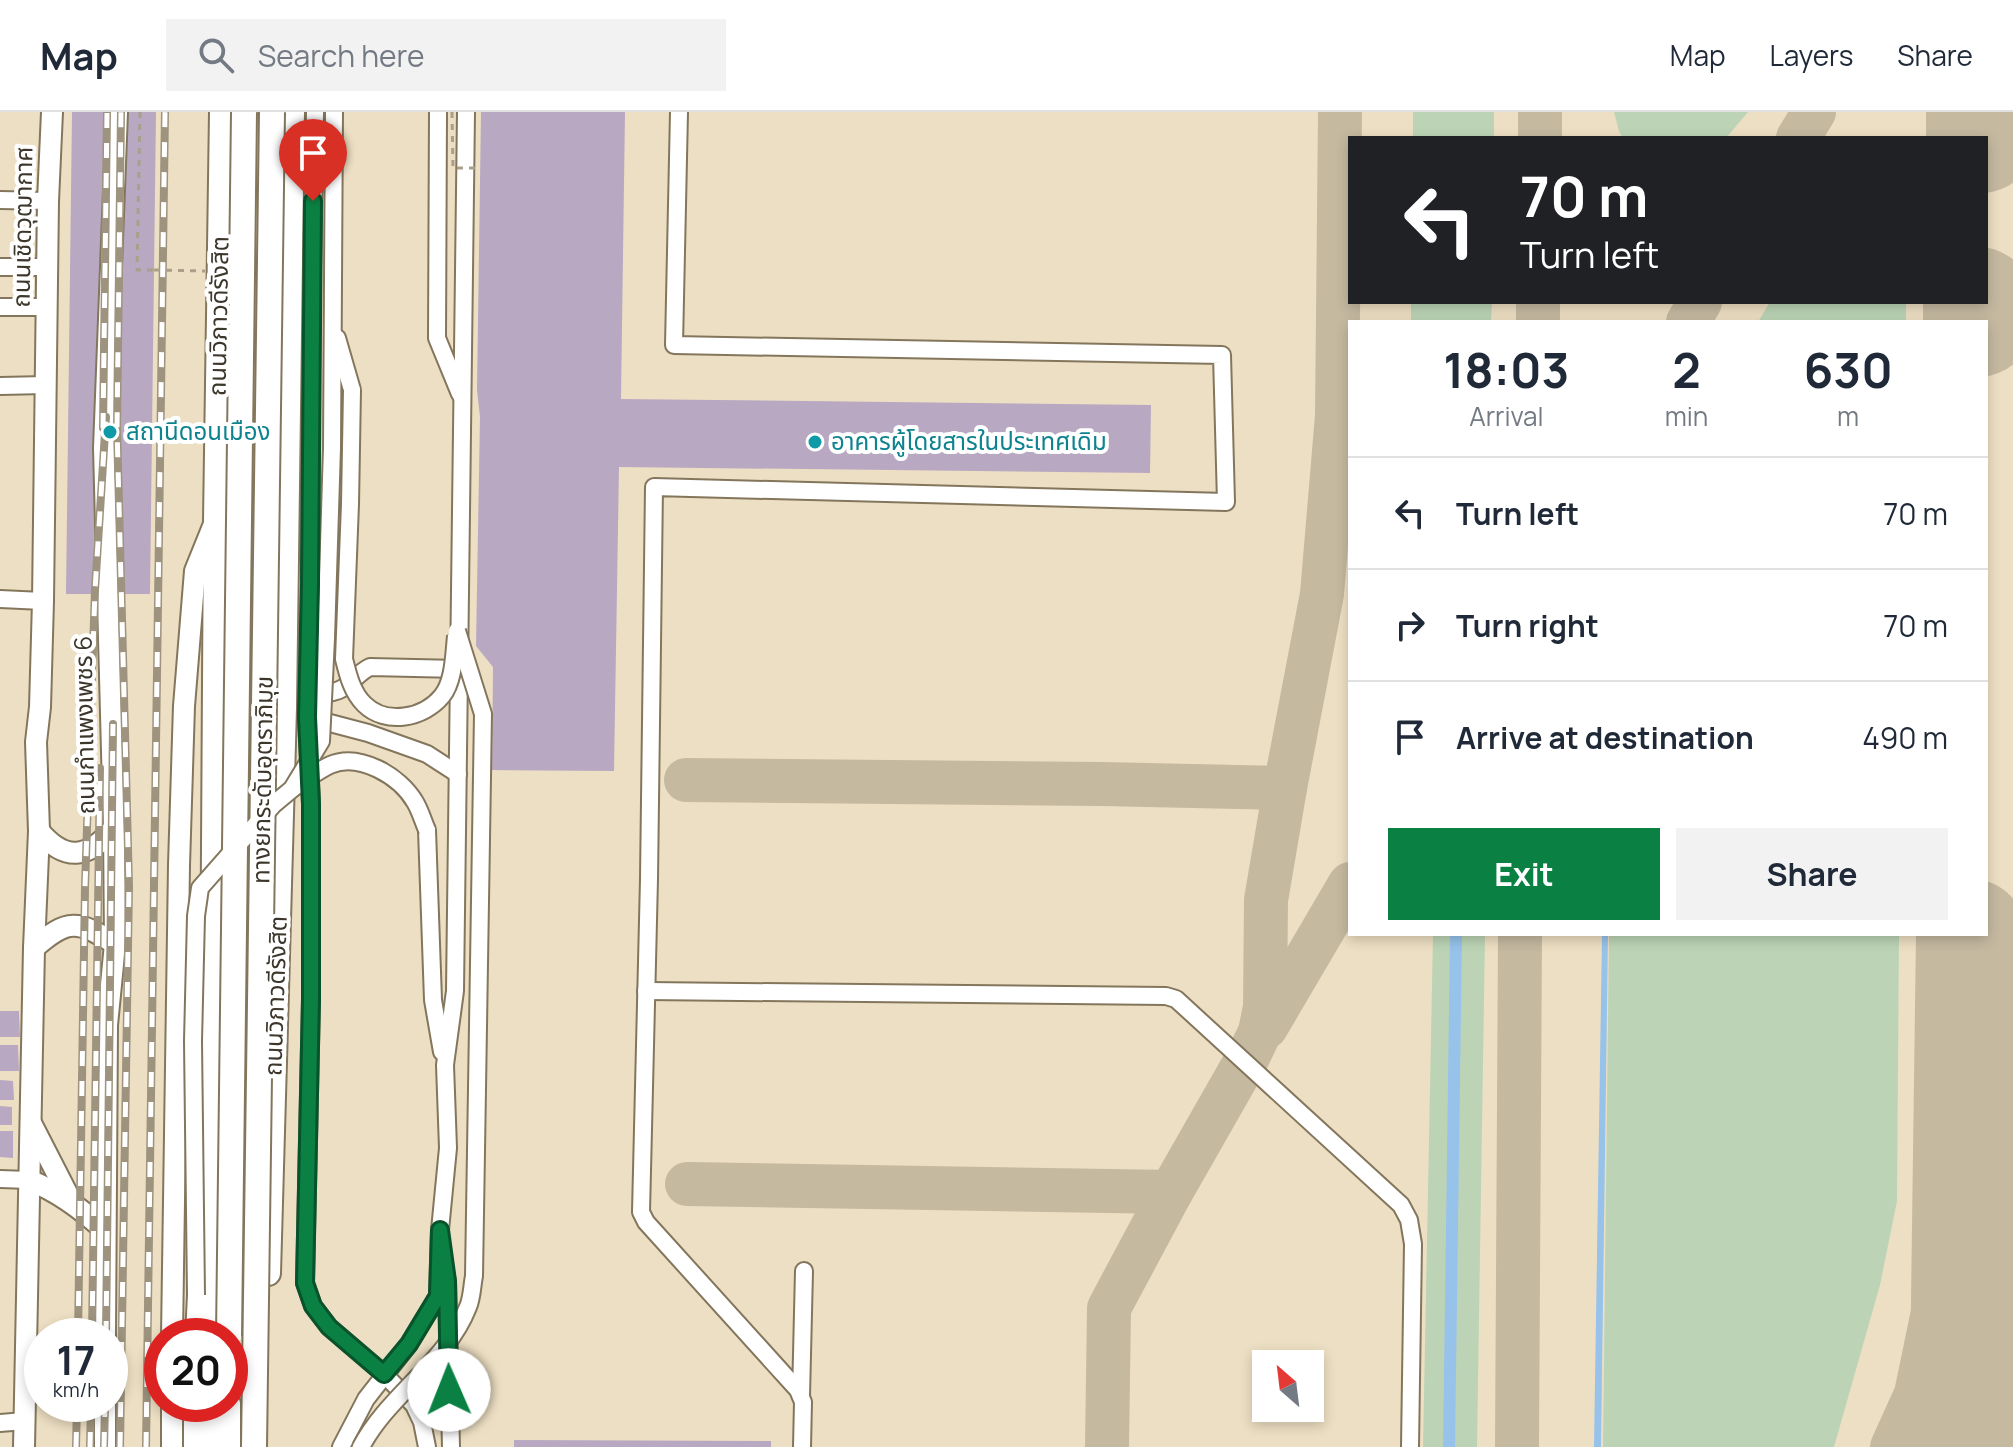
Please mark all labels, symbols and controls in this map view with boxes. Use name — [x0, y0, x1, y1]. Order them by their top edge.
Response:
search box — [166, 19, 726, 91]
text: Map — [40, 29, 118, 81]
icon: search — [194, 33, 238, 77]
text: Search here — [258, 35, 425, 76]
text: Map — [1670, 36, 1726, 74]
text: Layers — [1770, 36, 1853, 74]
text: Share — [1897, 36, 1973, 74]
pin — [279, 119, 347, 201]
icon: arrive — [291, 131, 335, 175]
street label: ถนนเชิดวุฒากาศ — [4, 146, 39, 308]
text: 70 m — [1520, 157, 1648, 234]
icon: left — [1388, 168, 1492, 272]
text: Turn left — [1520, 230, 1659, 279]
street label: ถนนวิภาวดีรังสิต — [200, 236, 235, 396]
text: 18:03 — [1443, 337, 1570, 402]
text: 2 — [1672, 337, 1701, 402]
text: 630 — [1803, 337, 1893, 402]
text: Arrival — [1469, 398, 1543, 434]
text: min — [1665, 398, 1708, 434]
text: m — [1837, 398, 1859, 434]
place label: สถานีดอนเมือง — [126, 414, 270, 447]
marker: สถานีดอนเมือง — [101, 423, 119, 441]
place label: อาคารผู้โดยสารในประเทศเดิม — [831, 424, 1107, 457]
marker: อาคารผู้โดยสารในประเทศเดิม — [806, 433, 824, 451]
icon: left — [1388, 491, 1432, 535]
text: Turn left — [1456, 493, 1579, 534]
text: 70 m — [1883, 493, 1948, 534]
icon: right — [1388, 603, 1432, 647]
text: Turn right — [1456, 605, 1599, 646]
text: 70 m — [1883, 605, 1948, 646]
street label: ถนนกำแพงเพชร 6 — [65, 635, 102, 815]
street label: ทางยกระดับอุตราภิมุข — [243, 676, 280, 884]
icon: arrive — [1388, 715, 1432, 759]
text: Arrive at destination — [1456, 717, 1754, 758]
text: 490 m — [1862, 717, 1948, 758]
button: Exit — [1388, 828, 1660, 920]
button: Share — [1676, 828, 1948, 920]
street label: ถนนวิภาวดีรังสิต — [255, 915, 294, 1077]
speed limit sign: 20 — [144, 1318, 248, 1422]
text: 17 — [57, 1332, 95, 1387]
position arrow — [407, 1348, 491, 1432]
north arrow — [1252, 1350, 1324, 1422]
map controls — [1252, 1350, 1324, 1422]
text: km/h — [53, 1376, 99, 1403]

